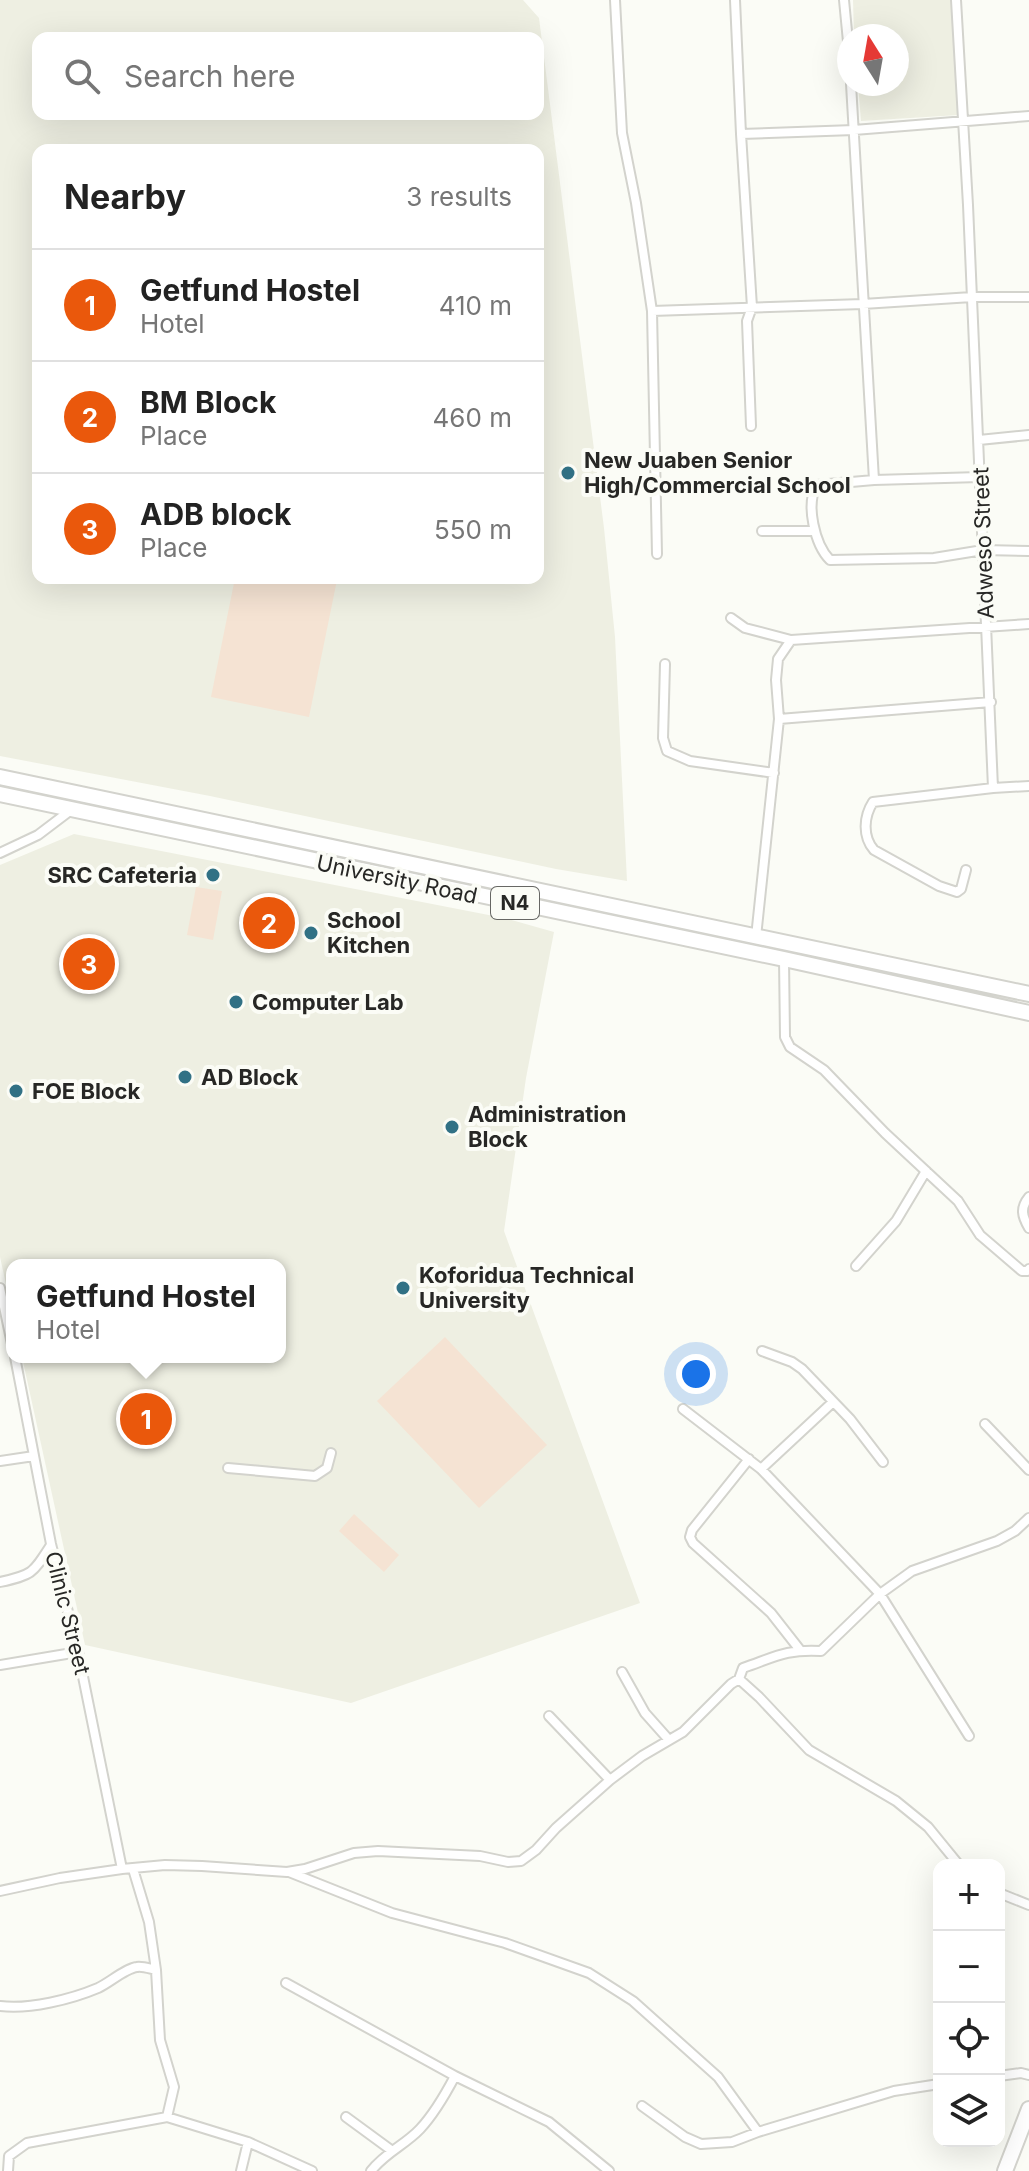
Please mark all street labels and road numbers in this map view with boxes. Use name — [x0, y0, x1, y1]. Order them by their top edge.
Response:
street label: Adweso Street — [967, 467, 999, 619]
street label: University Road — [314, 849, 480, 909]
road number: N4 — [491, 887, 539, 919]
street label: Clinic Street — [40, 1549, 96, 1677]

